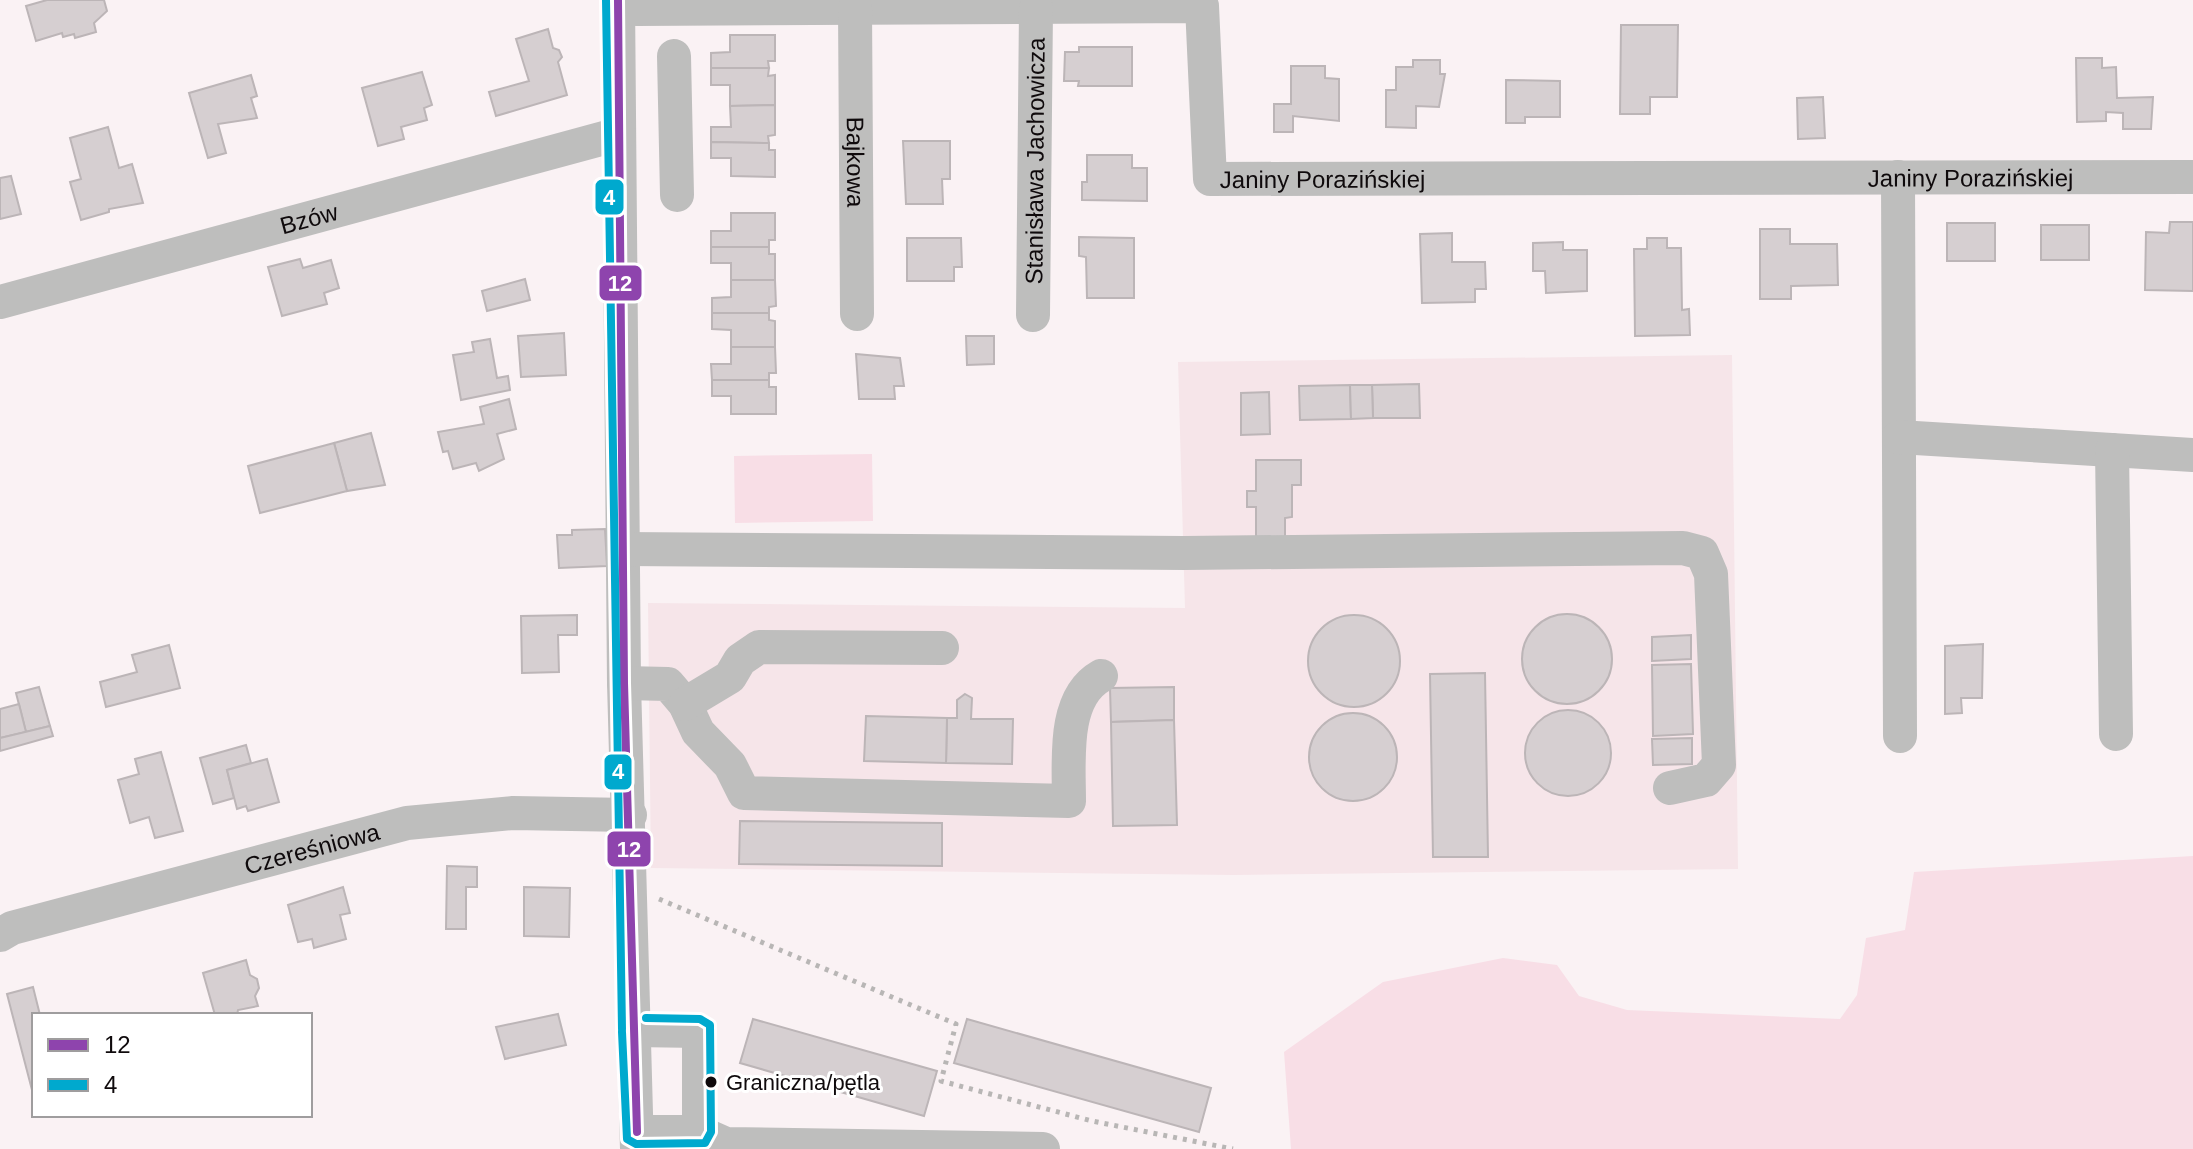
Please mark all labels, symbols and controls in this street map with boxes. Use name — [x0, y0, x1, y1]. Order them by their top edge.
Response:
street label: Stanisława Jachowicza — [1020, 37, 1049, 285]
street label: Bajkowa — [842, 117, 870, 208]
street label: Janiny Porazińskiej — [1868, 164, 2073, 191]
street label: Janiny Porazińskiej — [1220, 165, 1425, 192]
line badge: 4 — [594, 178, 625, 216]
text: 4 — [603, 185, 616, 210]
street label: Bzów — [277, 197, 341, 239]
line badge: 12 — [598, 264, 643, 302]
text: 12 — [608, 271, 632, 296]
line badge: 4 — [603, 753, 633, 791]
text: 4 — [612, 759, 625, 784]
street label: Czereśniowa — [241, 817, 383, 879]
line badge: 12 — [606, 830, 652, 868]
text: 12 — [617, 837, 641, 862]
legend — [32, 1013, 312, 1117]
text: 12 — [104, 1031, 131, 1058]
place label: Graniczna/pętla — [726, 1070, 881, 1095]
text: 4 — [104, 1071, 117, 1098]
marker: Graniczna/pętla — [703, 1074, 719, 1090]

